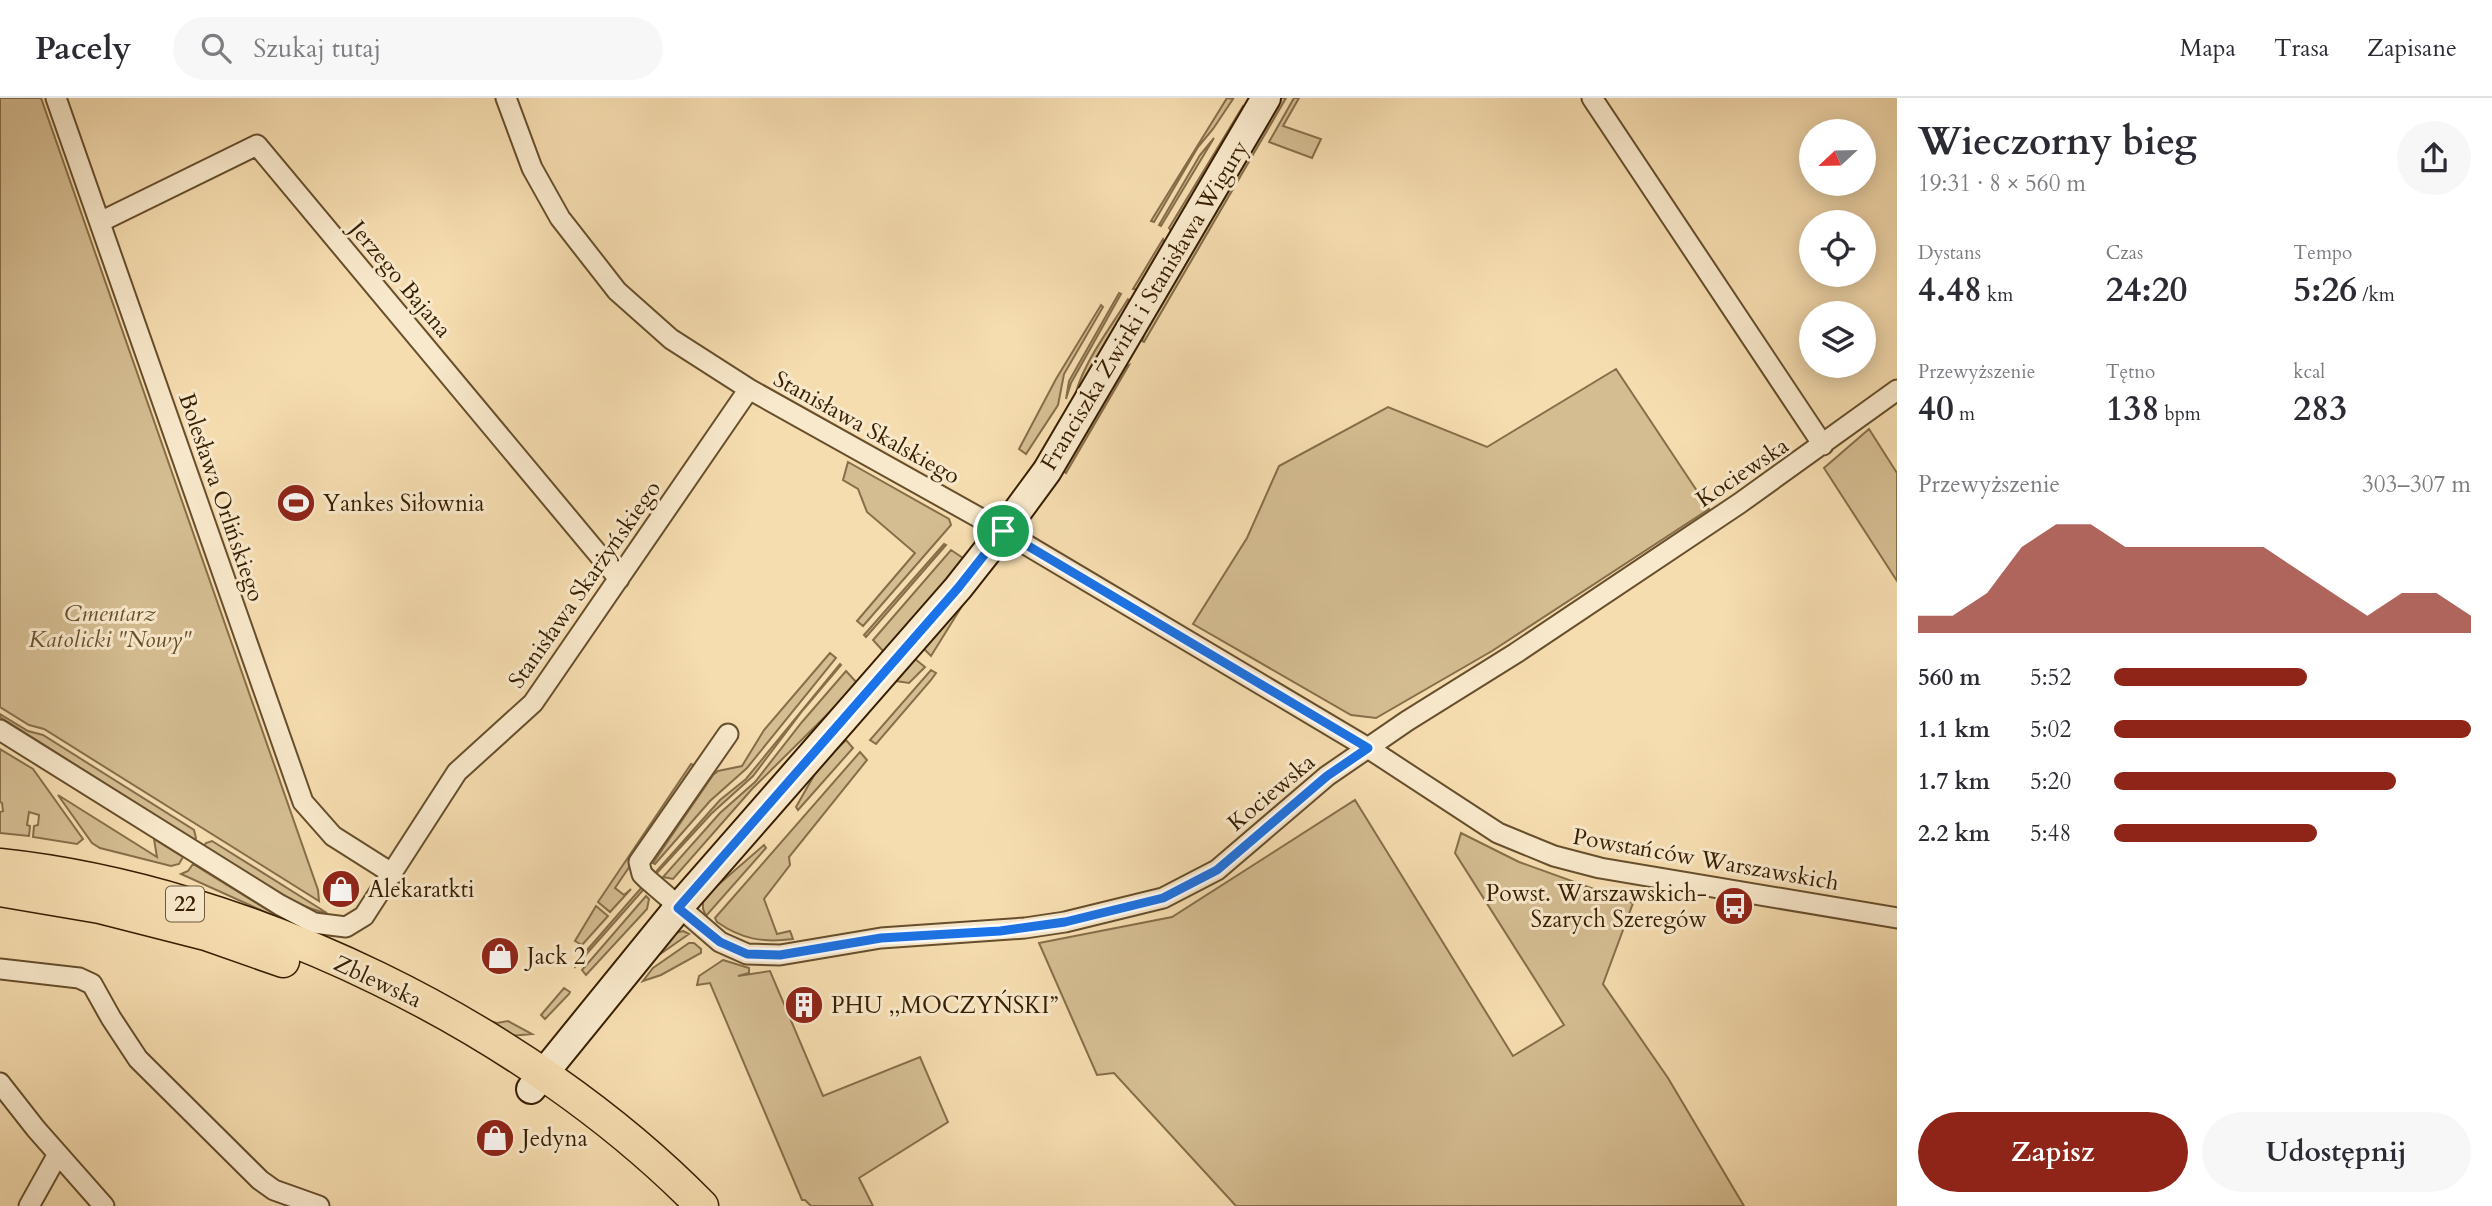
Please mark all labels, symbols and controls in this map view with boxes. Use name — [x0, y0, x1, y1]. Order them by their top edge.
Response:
search box — [173, 17, 663, 80]
text: Pacely — [35, 26, 131, 71]
icon: search — [197, 29, 235, 67]
text: Szukaj tutaj — [253, 31, 381, 66]
text: Mapa — [2180, 32, 2236, 65]
text: Trasa — [2274, 32, 2329, 65]
text: Zapisane — [2367, 32, 2457, 65]
text: Wieczorny bieg — [1918, 116, 2197, 168]
north arrow — [1799, 119, 1876, 196]
map controls — [1799, 119, 1876, 378]
button: share — [2397, 121, 2471, 195]
street label: Franciszka Żwirki i Stanisława Wigury — [1033, 134, 1256, 476]
text: 19:31 · 8 × 560 m — [1918, 168, 2086, 199]
button: locate — [1799, 210, 1876, 287]
street label: Jerzego Bajana — [341, 212, 459, 344]
text: Dystans — [1918, 240, 1981, 266]
text: Czas — [2106, 240, 2143, 266]
text: Tempo — [2293, 240, 2352, 266]
text: 4.48 — [1918, 266, 1982, 314]
text: 24:20 — [2106, 266, 2188, 314]
text: 5:26 — [2293, 266, 2357, 314]
text: km — [1982, 282, 2013, 308]
text: /km — [2357, 282, 2395, 308]
button: layers — [1799, 301, 1876, 378]
text: Przewyższenie — [1918, 359, 2035, 385]
text: Tętno — [2106, 359, 2155, 385]
text: kcal — [2293, 359, 2325, 385]
street label: Stanisława Skalskiego — [768, 363, 966, 492]
text: 40 — [1918, 385, 1954, 433]
text: 138 — [2106, 385, 2159, 433]
text: 283 — [2293, 385, 2347, 433]
street label: Bolesława Orlińskiego — [171, 389, 272, 606]
text: m — [1954, 401, 1975, 427]
text: bpm — [2159, 401, 2201, 427]
street label: Kociewska — [1690, 430, 1795, 515]
text: Przewyższenie — [1918, 469, 2060, 500]
text: 303–307 m — [2362, 469, 2471, 500]
street label: Stanisława Skarżyńskiego — [501, 474, 668, 694]
sports icon: Yankes Siłownia — [275, 482, 317, 524]
place label: Yankes Siłownia — [323, 488, 485, 519]
pin — [973, 501, 1033, 561]
icon: arrive — [984, 512, 1022, 550]
park label: Cmentarz Katolicki "Nowy" — [28, 598, 192, 655]
text: 560 m — [1918, 662, 1981, 693]
text: 5:52 — [2030, 662, 2071, 693]
text: 1.1 km — [1918, 714, 1990, 745]
text: 5:02 — [2030, 714, 2071, 745]
street label: Kociewska — [1221, 747, 1322, 838]
text: 1.7 km — [1918, 766, 1990, 797]
text: 5:20 — [2030, 766, 2071, 797]
text: 2.2 km — [1918, 818, 1990, 849]
text: 5:48 — [2030, 818, 2071, 849]
street label: Powstańców Warszawskich — [1570, 821, 1842, 898]
shop icon: Alekaratkti — [320, 868, 362, 910]
place label: Alekaratkti — [368, 874, 475, 905]
place label: Powst. Warszawskich- Szarych Szeregów — [1486, 878, 1708, 935]
bus stop icon: Powst. Warszawskich- Szarych Szeregów — [1713, 885, 1755, 927]
road number: 22 — [166, 886, 204, 922]
shop icon: Jack 2 — [479, 935, 521, 977]
place label: Jack 2 — [524, 941, 585, 972]
street label: Zblewska — [329, 948, 427, 1015]
building icon: PHU ,,MOCZYŃSKI” — [783, 984, 825, 1026]
place label: PHU ,,MOCZYŃSKI” — [831, 989, 1058, 1021]
button: Zapisz — [1918, 1112, 2188, 1192]
button: Udostępnij — [2202, 1112, 2471, 1192]
shop icon: Jedyna — [474, 1117, 516, 1159]
place label: Jedyna — [519, 1123, 588, 1154]

